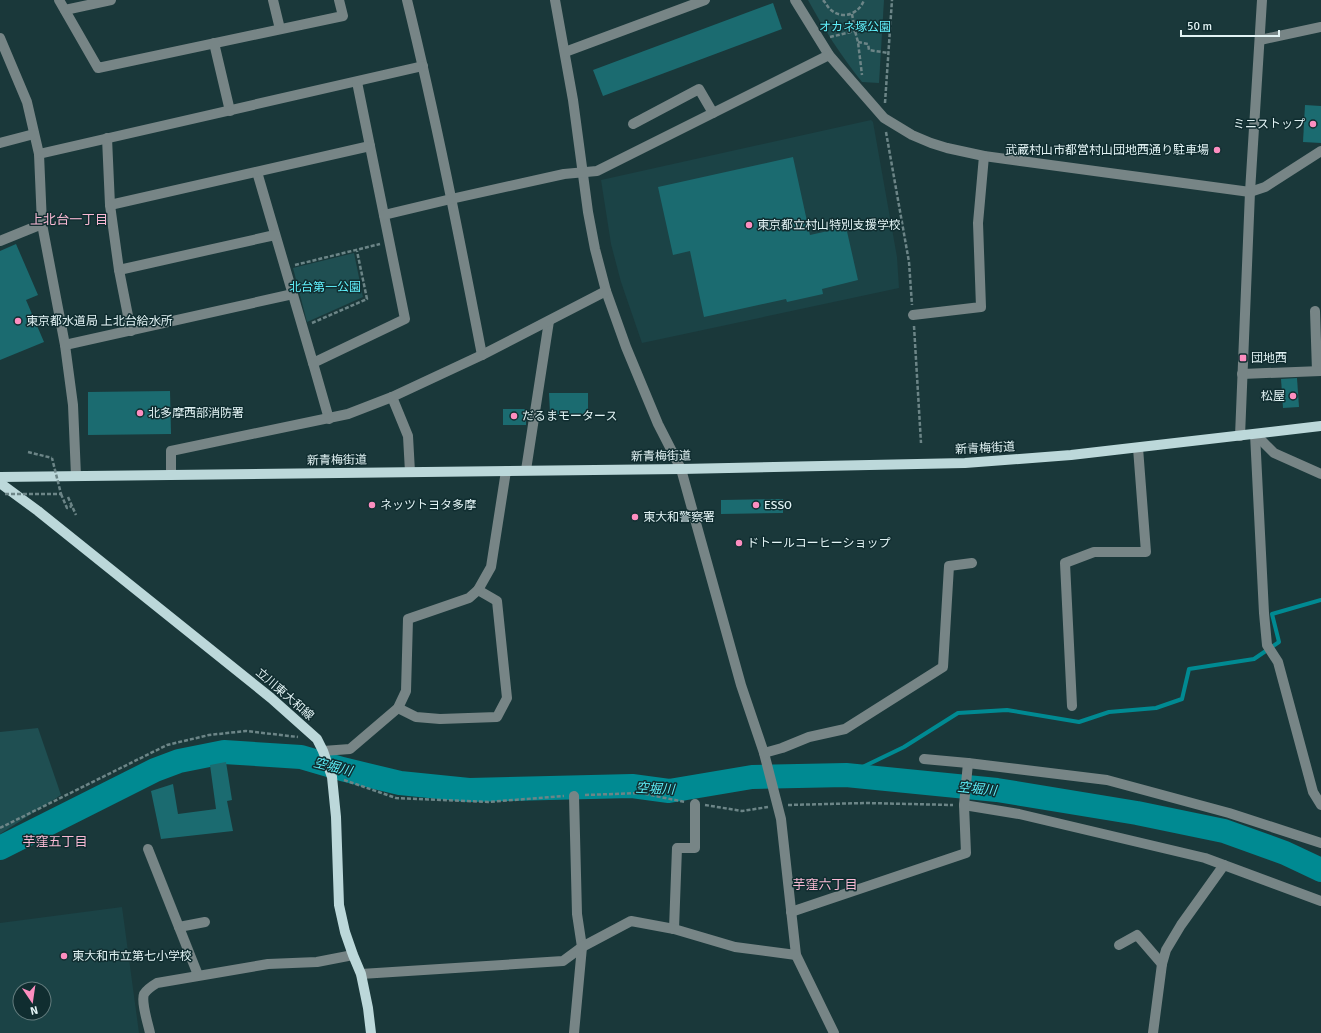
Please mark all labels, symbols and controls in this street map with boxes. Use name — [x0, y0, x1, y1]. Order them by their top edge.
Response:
scale bar — [1181, 12, 1279, 38]
text: 50 m — [1187, 19, 1212, 34]
park label: オカネ塚公園 — [819, 20, 891, 35]
place label: ミニストップ — [1233, 117, 1305, 132]
marker: ミニストップ — [1308, 119, 1318, 129]
place label: 武蔵村山市都営村山団地西通り駐車場 — [1005, 143, 1209, 158]
marker: 武蔵村山市都営村山団地西通り駐車場 — [1212, 145, 1222, 155]
district label: 上北台一丁目 — [30, 212, 108, 228]
place label: 東京都立村山特別支援学校 — [757, 218, 901, 233]
marker: 東京都立村山特別支援学校 — [744, 220, 754, 230]
park label: 北台第一公園 — [289, 280, 361, 295]
place label: 東京都水道局 上北台給水所 — [26, 314, 173, 329]
marker: 東京都水道局 上北台給水所 — [13, 316, 23, 326]
place label: 団地西 — [1251, 351, 1287, 366]
marker: 団地西 — [1238, 353, 1248, 363]
place label: 松屋 — [1261, 389, 1285, 404]
marker: 松屋 — [1288, 391, 1298, 401]
place label: 北多摩西部消防署 — [148, 406, 244, 421]
marker: 北多摩西部消防署 — [135, 408, 145, 418]
place label: だるまモータース — [522, 409, 617, 424]
marker: だるまモータース — [509, 411, 519, 421]
street label: 新青梅街道 — [955, 439, 1015, 458]
street label: 新青梅街道 — [631, 448, 691, 465]
street label: 新青梅街道 — [307, 452, 367, 469]
place label: ネッツトヨタ多摩 — [380, 498, 476, 513]
place label: ESSO — [764, 498, 792, 513]
marker: ネッツトヨタ多摩 — [367, 500, 377, 510]
marker: ESSO — [751, 500, 761, 510]
place label: 東大和警察署 — [643, 510, 715, 525]
marker: 東大和警察署 — [630, 512, 640, 522]
place label: ドトールコーヒーショップ — [747, 536, 891, 551]
marker: ドトールコーヒーショップ — [734, 538, 744, 548]
street label: 立川東大和線 — [253, 665, 317, 724]
water label: 空堀川 — [312, 754, 356, 780]
water label: 空堀川 — [957, 779, 999, 799]
water label: 空堀川 — [635, 780, 677, 798]
district label: 芋窪五丁目 — [22, 834, 88, 850]
district label: 芋窪六丁目 — [792, 877, 858, 893]
place label: 東大和市立第七小学校 — [72, 949, 192, 964]
marker: 東大和市立第七小学校 — [59, 951, 69, 961]
north arrow — [12, 981, 52, 1021]
text: N — [29, 1003, 39, 1017]

